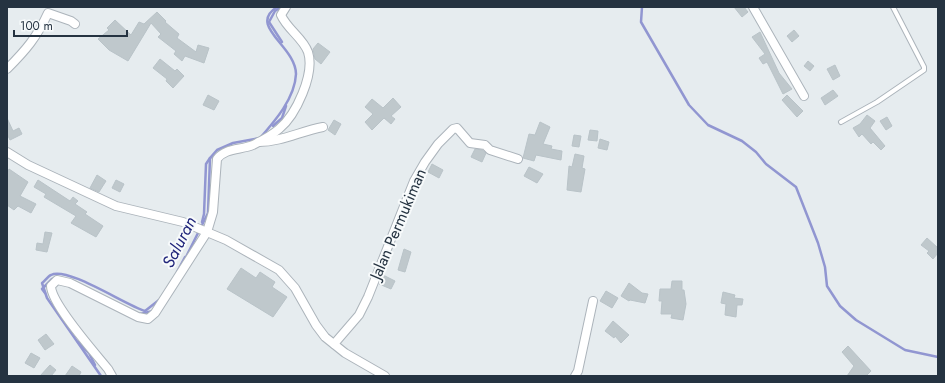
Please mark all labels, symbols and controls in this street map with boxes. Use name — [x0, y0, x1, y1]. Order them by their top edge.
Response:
scale bar — [14, 12, 127, 38]
text: 100 m — [20, 17, 53, 35]
street label: Jalan Permukiman — [363, 165, 432, 285]
water label: Saluran — [156, 212, 202, 272]

